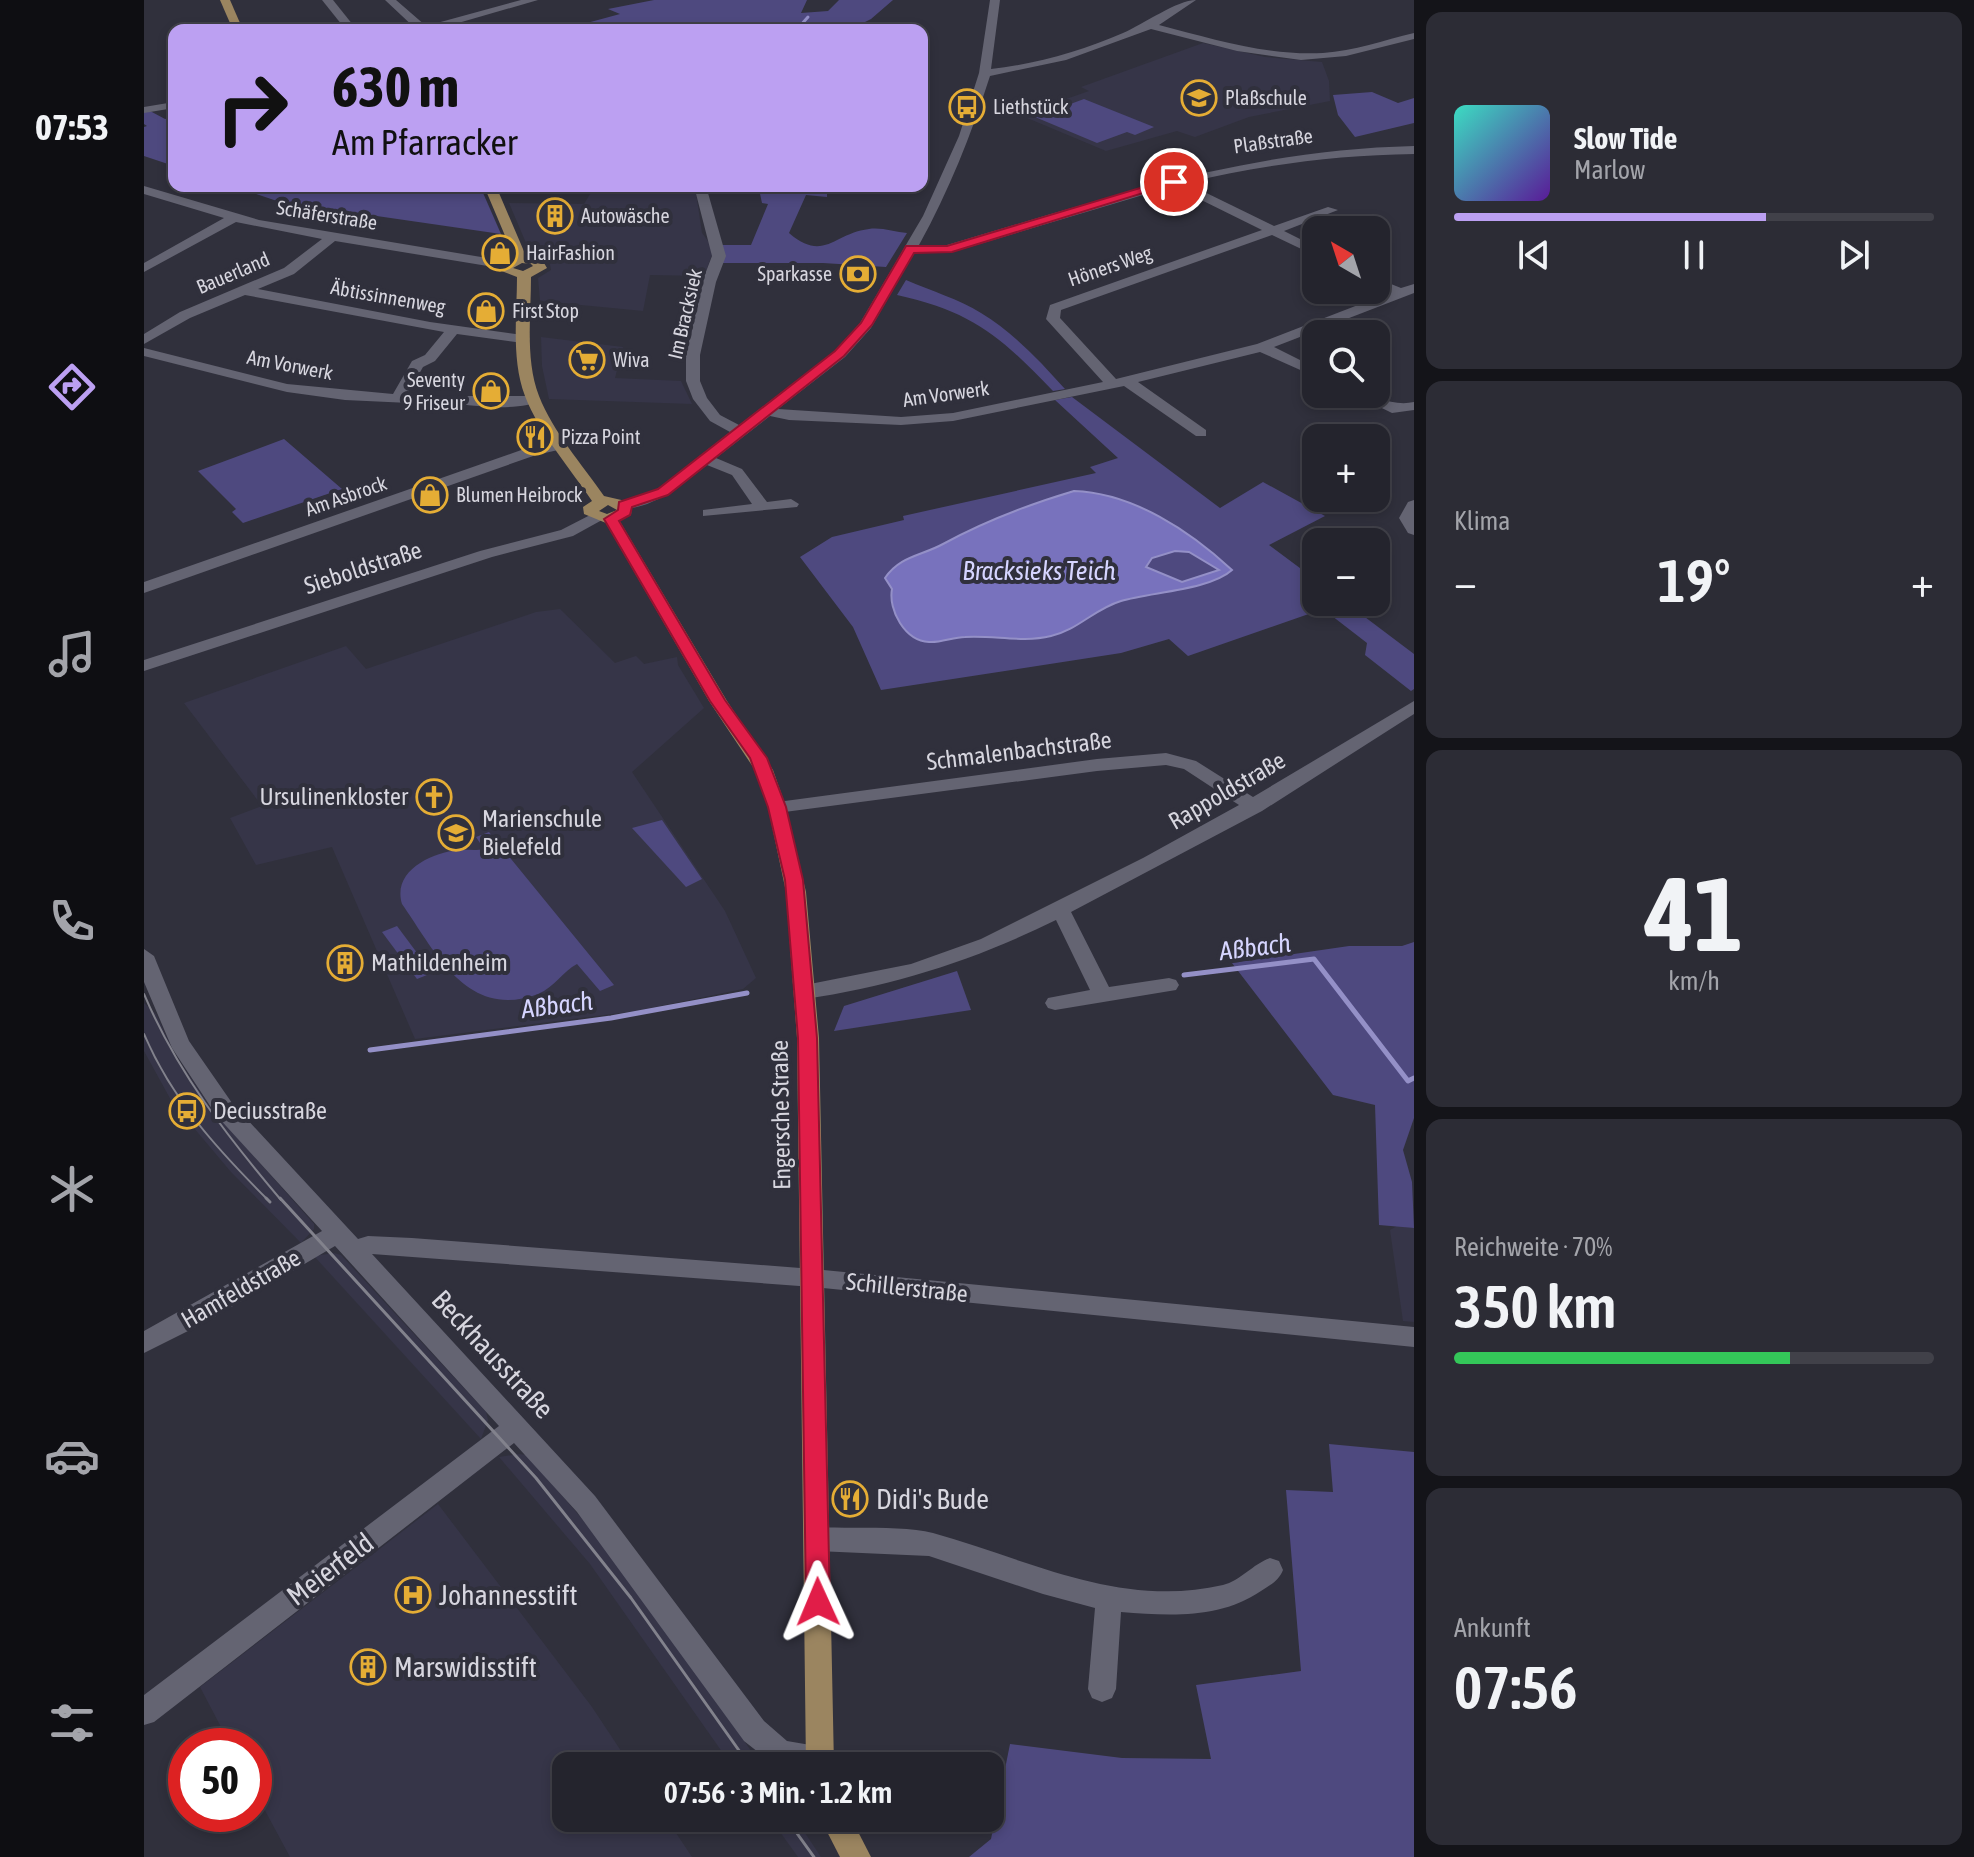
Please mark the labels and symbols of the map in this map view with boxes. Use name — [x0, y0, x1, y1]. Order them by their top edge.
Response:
school or university icon: Plaßschule — [1180, 79, 1218, 117]
place label: Plaßschule — [1225, 86, 1307, 109]
bus stop icon: Liethstück — [948, 88, 986, 126]
place label: Liethstück — [993, 95, 1069, 118]
street label: Plaßstraße — [1232, 124, 1314, 157]
pin — [1140, 148, 1208, 216]
street label: Schäferstraße — [275, 195, 379, 234]
building icon: Autowäsche — [536, 197, 574, 235]
place label: Autowäsche — [581, 204, 670, 227]
north arrow — [1302, 216, 1390, 304]
shop icon: HairFashion — [481, 234, 519, 272]
street label: Höners Weg — [1065, 240, 1155, 291]
place label: HairFashion — [526, 241, 615, 264]
street label: Bauerland — [193, 247, 273, 298]
bank icon: Sparkasse — [839, 255, 877, 293]
place label: Sparkasse — [758, 262, 832, 285]
street label: Im Bracksiek — [663, 266, 706, 361]
street label: Äbtissinnenweg — [329, 275, 448, 318]
shop icon: First Stop — [467, 292, 505, 330]
place label: First Stop — [512, 299, 579, 322]
supermarket icon: Wiva — [568, 341, 606, 379]
street label: Am Vorwerk — [245, 345, 335, 384]
place label: Wiva — [613, 348, 649, 371]
place label: Seventy 9 Friseur — [403, 368, 466, 414]
shop icon: Seventy 9 Friseur — [472, 372, 510, 410]
street label: Am Vorwerk — [901, 376, 991, 411]
restaurant icon: Pizza Point — [516, 418, 554, 456]
place label: Pizza Point — [561, 425, 641, 448]
street label: Am Asbrock — [302, 471, 390, 520]
shop icon: Blumen Heibrock — [411, 476, 449, 514]
place label: Blumen Heibrock — [456, 483, 583, 506]
street label: Sieboldstraße — [301, 536, 425, 599]
water label: Bracksieks Teich — [962, 556, 1116, 586]
street label: Schmalenbachstraße — [925, 726, 1113, 775]
street label: Rappoldstraße — [1164, 746, 1290, 835]
church icon: Ursulinenkloster — [415, 778, 453, 816]
place label: Ursulinenkloster — [260, 783, 409, 810]
place label: Marienschule Bielefeld — [482, 805, 602, 860]
school or university icon: Marienschule Bielefeld — [437, 814, 475, 852]
water label: Aßbach — [1217, 928, 1293, 966]
building icon: Mathildenheim — [326, 944, 364, 982]
place label: Mathildenheim — [371, 949, 508, 976]
water label: Aßbach — [519, 986, 595, 1024]
street label: Engersche Straße — [766, 1040, 795, 1190]
bus stop icon: Deciusstraße — [168, 1092, 206, 1130]
place label: Deciusstraße — [213, 1097, 327, 1124]
street label: Hamfeldstraße — [177, 1244, 305, 1333]
street label: Schillerstraße — [845, 1268, 969, 1307]
street label: Beckhausstraße — [426, 1283, 560, 1425]
restaurant icon: Didi's Bude — [831, 1480, 869, 1518]
place label: Didi's Bude — [876, 1483, 989, 1515]
street label: Meierfeld — [281, 1526, 379, 1612]
position arrow — [776, 1560, 860, 1644]
hospital icon: Johannesstift — [394, 1576, 432, 1614]
place label: Johannesstift — [439, 1579, 578, 1611]
building icon: Marswidisstift — [349, 1648, 387, 1686]
place label: Marswidisstift — [394, 1651, 537, 1683]
speed limit sign: 50 — [168, 1728, 272, 1832]

